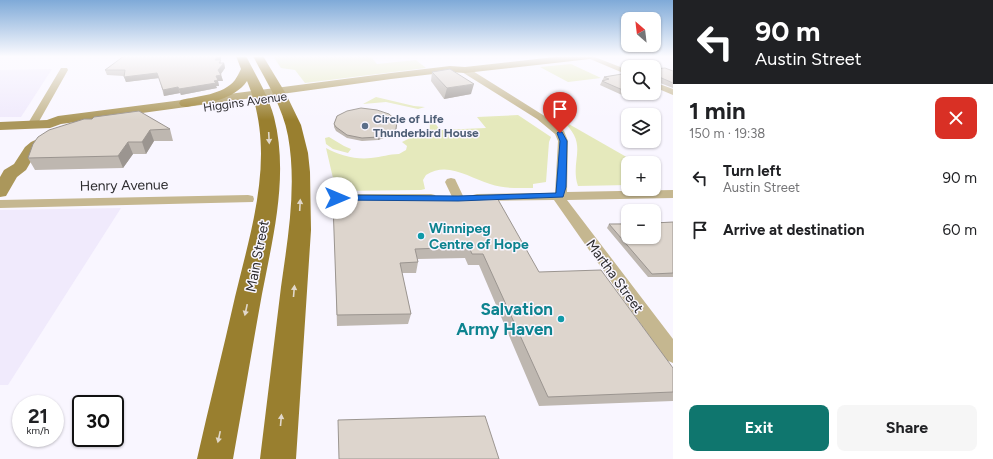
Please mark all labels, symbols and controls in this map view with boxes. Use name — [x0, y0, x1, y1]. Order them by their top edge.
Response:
north arrow — [621, 12, 661, 52]
map controls — [621, 12, 661, 244]
text: 90 m — [755, 14, 820, 48]
icon: left — [689, 16, 741, 68]
text: Austin Street — [755, 48, 862, 70]
button: search — [621, 60, 661, 100]
street label: Higgins Avenue — [202, 89, 288, 115]
pin — [543, 92, 577, 133]
text: 1 min — [689, 96, 746, 125]
button: close — [935, 97, 977, 139]
icon: arrive — [549, 98, 571, 120]
button: layers — [621, 108, 661, 148]
place label: Circle of Life Thunderbird House — [373, 112, 479, 140]
marker: Circle of Life Thunderbird House — [360, 121, 370, 131]
text: 150 m · 19:38 — [689, 126, 765, 141]
one-way arrow — [266, 132, 273, 144]
button: + — [621, 156, 661, 196]
text: Turn left — [723, 162, 781, 180]
icon: left — [689, 167, 711, 189]
text: 90 m — [942, 169, 977, 187]
street label: Henry Avenue — [79, 176, 169, 195]
position arrow — [316, 177, 358, 219]
text: Austin Street — [723, 180, 800, 195]
one-way arrow — [297, 198, 303, 211]
button: − — [621, 204, 661, 244]
street label: Main Street — [242, 219, 273, 293]
icon: arrive — [689, 219, 711, 241]
place label: Winnipeg Centre of Hope — [429, 220, 529, 253]
text: Arrive at destination — [723, 221, 864, 239]
text: 60 m — [942, 221, 977, 239]
marker: Winnipeg Centre of Hope — [416, 231, 426, 241]
street label: Martha Street — [582, 236, 647, 316]
one-way arrow — [290, 285, 297, 297]
place label: Salvation Army Haven — [456, 299, 553, 339]
one-way arrow — [243, 304, 249, 316]
marker: Salvation Army Haven — [556, 314, 566, 324]
speed limit sign: 30 — [72, 395, 124, 447]
text: 21 — [28, 404, 48, 428]
button: Exit — [689, 405, 829, 451]
button: Share — [837, 405, 977, 451]
one-way arrow — [278, 414, 285, 426]
text: km/h — [27, 424, 49, 437]
one-way arrow — [216, 431, 222, 443]

